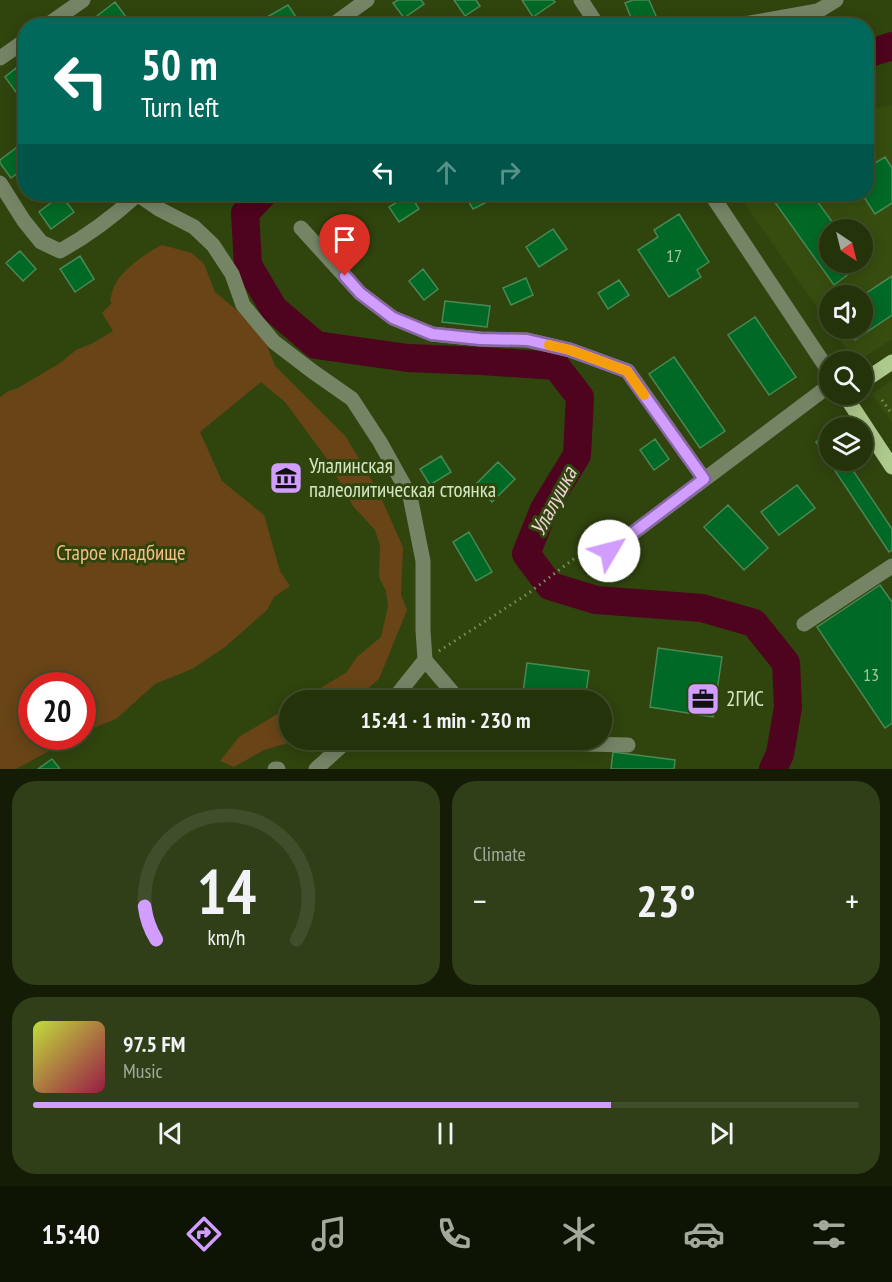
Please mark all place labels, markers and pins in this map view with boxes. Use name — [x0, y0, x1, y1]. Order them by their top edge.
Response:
pin — [319, 214, 370, 276]
place label: Улалинская палеолитическая стоянка — [309, 452, 496, 503]
museum icon: Улалинская палеолитическая стоянка — [268, 460, 304, 496]
office icon: 2ГИС — [685, 681, 721, 717]
place label: 2ГИС — [726, 685, 764, 712]

